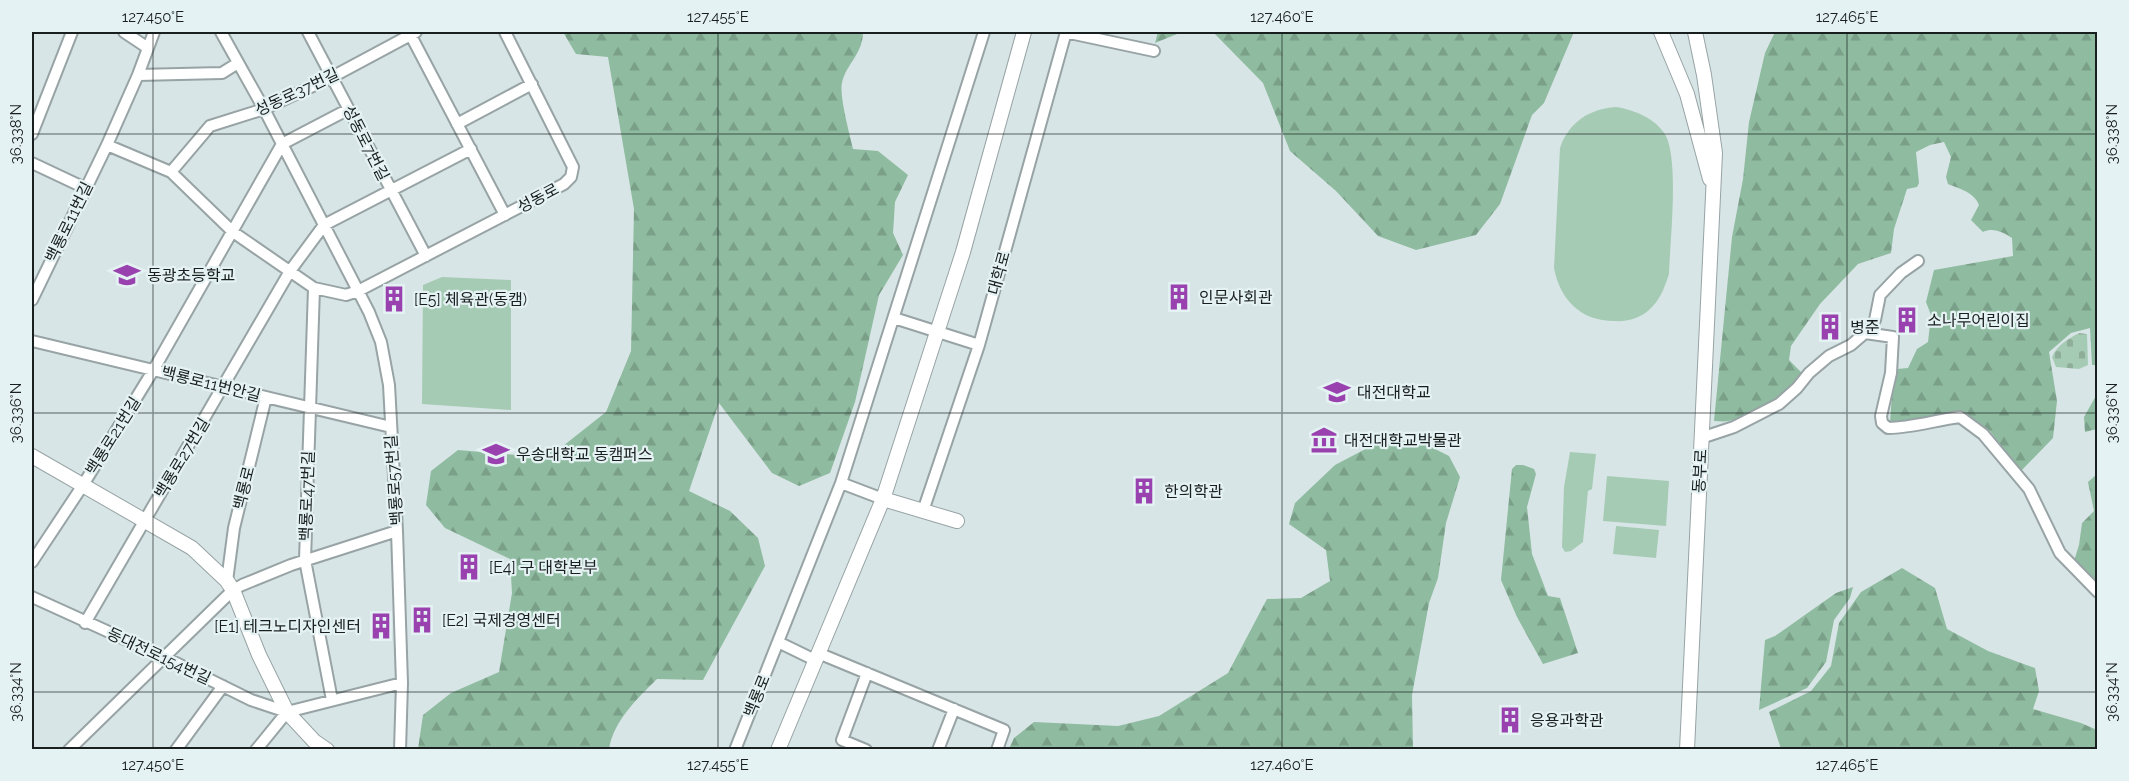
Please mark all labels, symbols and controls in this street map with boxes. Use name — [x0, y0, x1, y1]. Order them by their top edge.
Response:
text: 127.450°E — [122, 8, 184, 26]
text: 127.455°E — [687, 8, 749, 26]
text: 127.460°E — [1250, 8, 1314, 26]
text: 127.465°E — [1816, 8, 1878, 26]
street label: 성동로37번길 — [252, 64, 342, 120]
street label: 성동로7번길 — [339, 102, 393, 184]
text: 36.338°N — [7, 104, 25, 164]
text: 36.338°N — [2103, 104, 2121, 164]
street label: 백룡로11번길 — [41, 179, 97, 265]
street label: 성동로 — [514, 179, 562, 217]
street label: 대학로 — [984, 249, 1014, 297]
school or university icon: 동광초등학교 — [112, 260, 142, 290]
place label: 동광초등학교 — [147, 266, 235, 285]
building icon: 인문사회관 — [1164, 282, 1194, 312]
building icon: [E5] 체육관(동캠) — [379, 284, 409, 314]
place label: 인문사회관 — [1199, 288, 1273, 307]
place label: [E5] 체육관(동캠) — [414, 290, 527, 309]
building icon: 소나무어린이집 — [1892, 305, 1922, 335]
place label: 소나무어린이집 — [1927, 311, 2030, 330]
building icon: 병준 — [1815, 312, 1845, 342]
place label: 병준 — [1850, 318, 1880, 337]
street label: 백룡로11번안길 — [159, 362, 263, 406]
school or university icon: 대전대학교 — [1322, 377, 1352, 407]
text: 36.336°N — [7, 383, 25, 443]
place label: 대전대학교 — [1357, 383, 1431, 402]
text: 36.336°N — [2103, 383, 2121, 443]
street label: 백룡로21번길 — [81, 393, 145, 479]
street label: 백룡로27번길 — [151, 414, 213, 502]
museum icon: 대전대학교박물관 — [1309, 425, 1339, 455]
place label: 대전대학교박물관 — [1344, 431, 1462, 450]
street label: 백룡로57번길 — [381, 434, 407, 526]
school or university icon: 우송대학교 동캠퍼스 — [481, 439, 511, 469]
place label: 우송대학교 동캠퍼스 — [516, 445, 653, 464]
street label: 동부로 — [1689, 448, 1711, 494]
street label: 백룡로47번길 — [296, 450, 318, 542]
street label: 백룡로 — [229, 464, 259, 512]
building icon: 한의학관 — [1129, 476, 1159, 506]
place label: 한의학관 — [1164, 482, 1223, 501]
building icon: [E4] 구 대학본부 — [454, 552, 484, 582]
place label: [E4] 구 대학본부 — [489, 558, 598, 577]
building icon: [E2] 국제경영센터 — [407, 605, 437, 635]
building icon: [E1] 테크노디자인센터 — [366, 611, 396, 641]
place label: [E2] 국제경영센터 — [442, 611, 561, 630]
place label: [E1] 테크노디자인센터 — [214, 617, 361, 636]
street label: 동대전로154번길 — [104, 624, 214, 688]
text: 36.334°N — [7, 662, 25, 722]
text: 36.334°N — [2103, 662, 2121, 722]
street label: 백룡로 — [740, 672, 774, 720]
building icon: 응용과학관 — [1495, 705, 1525, 735]
place label: 응용과학관 — [1530, 711, 1604, 730]
text: 127.450°E — [122, 756, 184, 774]
text: 127.455°E — [687, 756, 749, 774]
text: 127.460°E — [1250, 756, 1314, 774]
text: 127.465°E — [1816, 756, 1878, 774]

